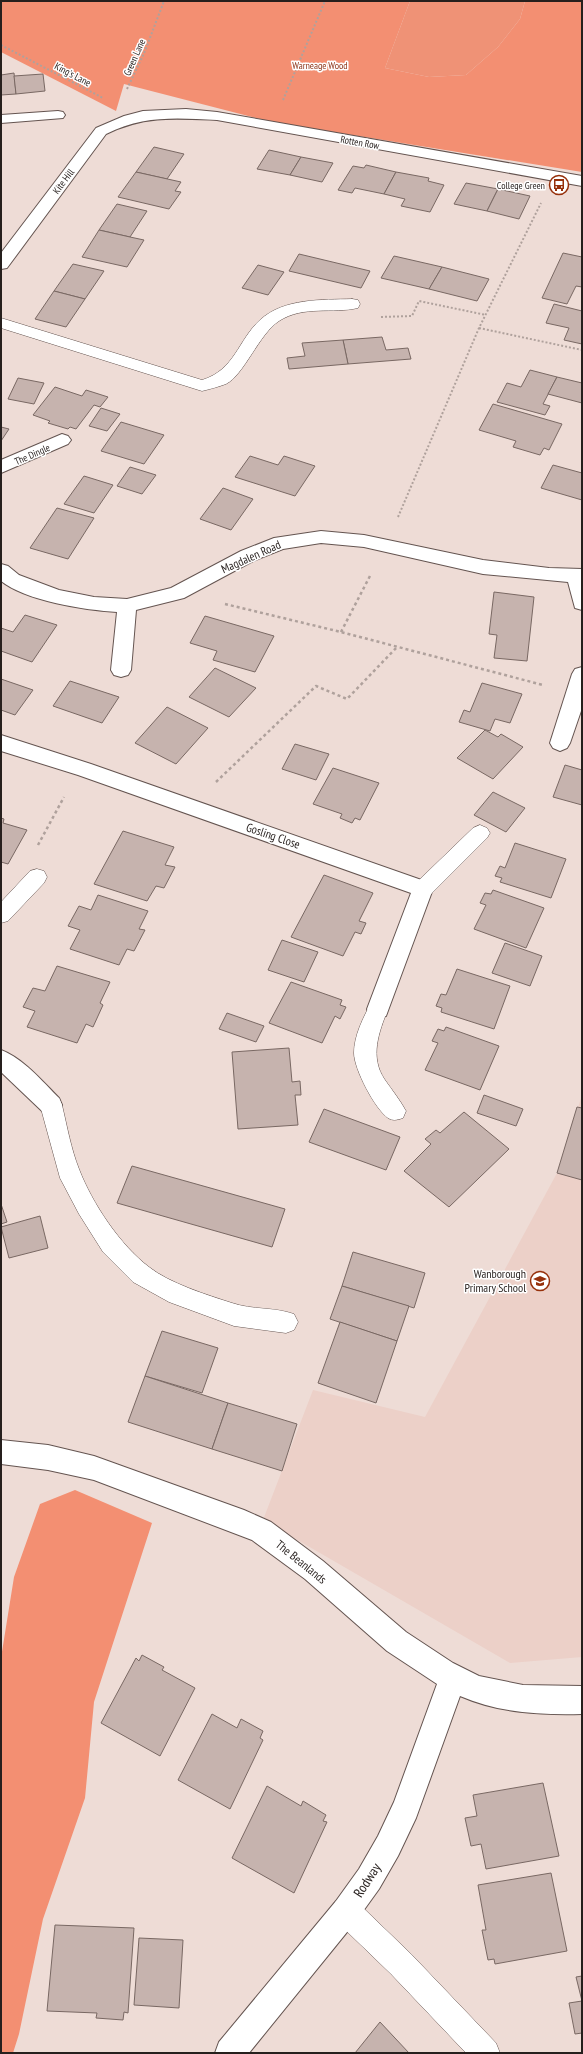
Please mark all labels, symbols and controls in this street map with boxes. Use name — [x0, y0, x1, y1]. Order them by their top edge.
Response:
street label: Green Lane — [121, 37, 148, 78]
park label: Warneage Wood — [292, 59, 348, 72]
street label: King's Lane — [52, 60, 93, 89]
street label: Rotten Row — [339, 133, 380, 152]
street label: Kite Hill — [50, 166, 77, 196]
bus stop icon: College Green — [548, 174, 570, 196]
place label: College Green — [497, 179, 545, 192]
street label: The Dingle — [12, 441, 52, 468]
street label: Magdalen Road — [219, 537, 283, 576]
street label: Gosling Close — [244, 819, 302, 852]
place label: Wanborough Primary School — [465, 1266, 526, 1295]
school or university icon: Wanborough Primary School — [529, 1270, 551, 1292]
street label: The Beanlands — [273, 1537, 330, 1587]
street label: Rodway — [349, 1859, 385, 1901]

